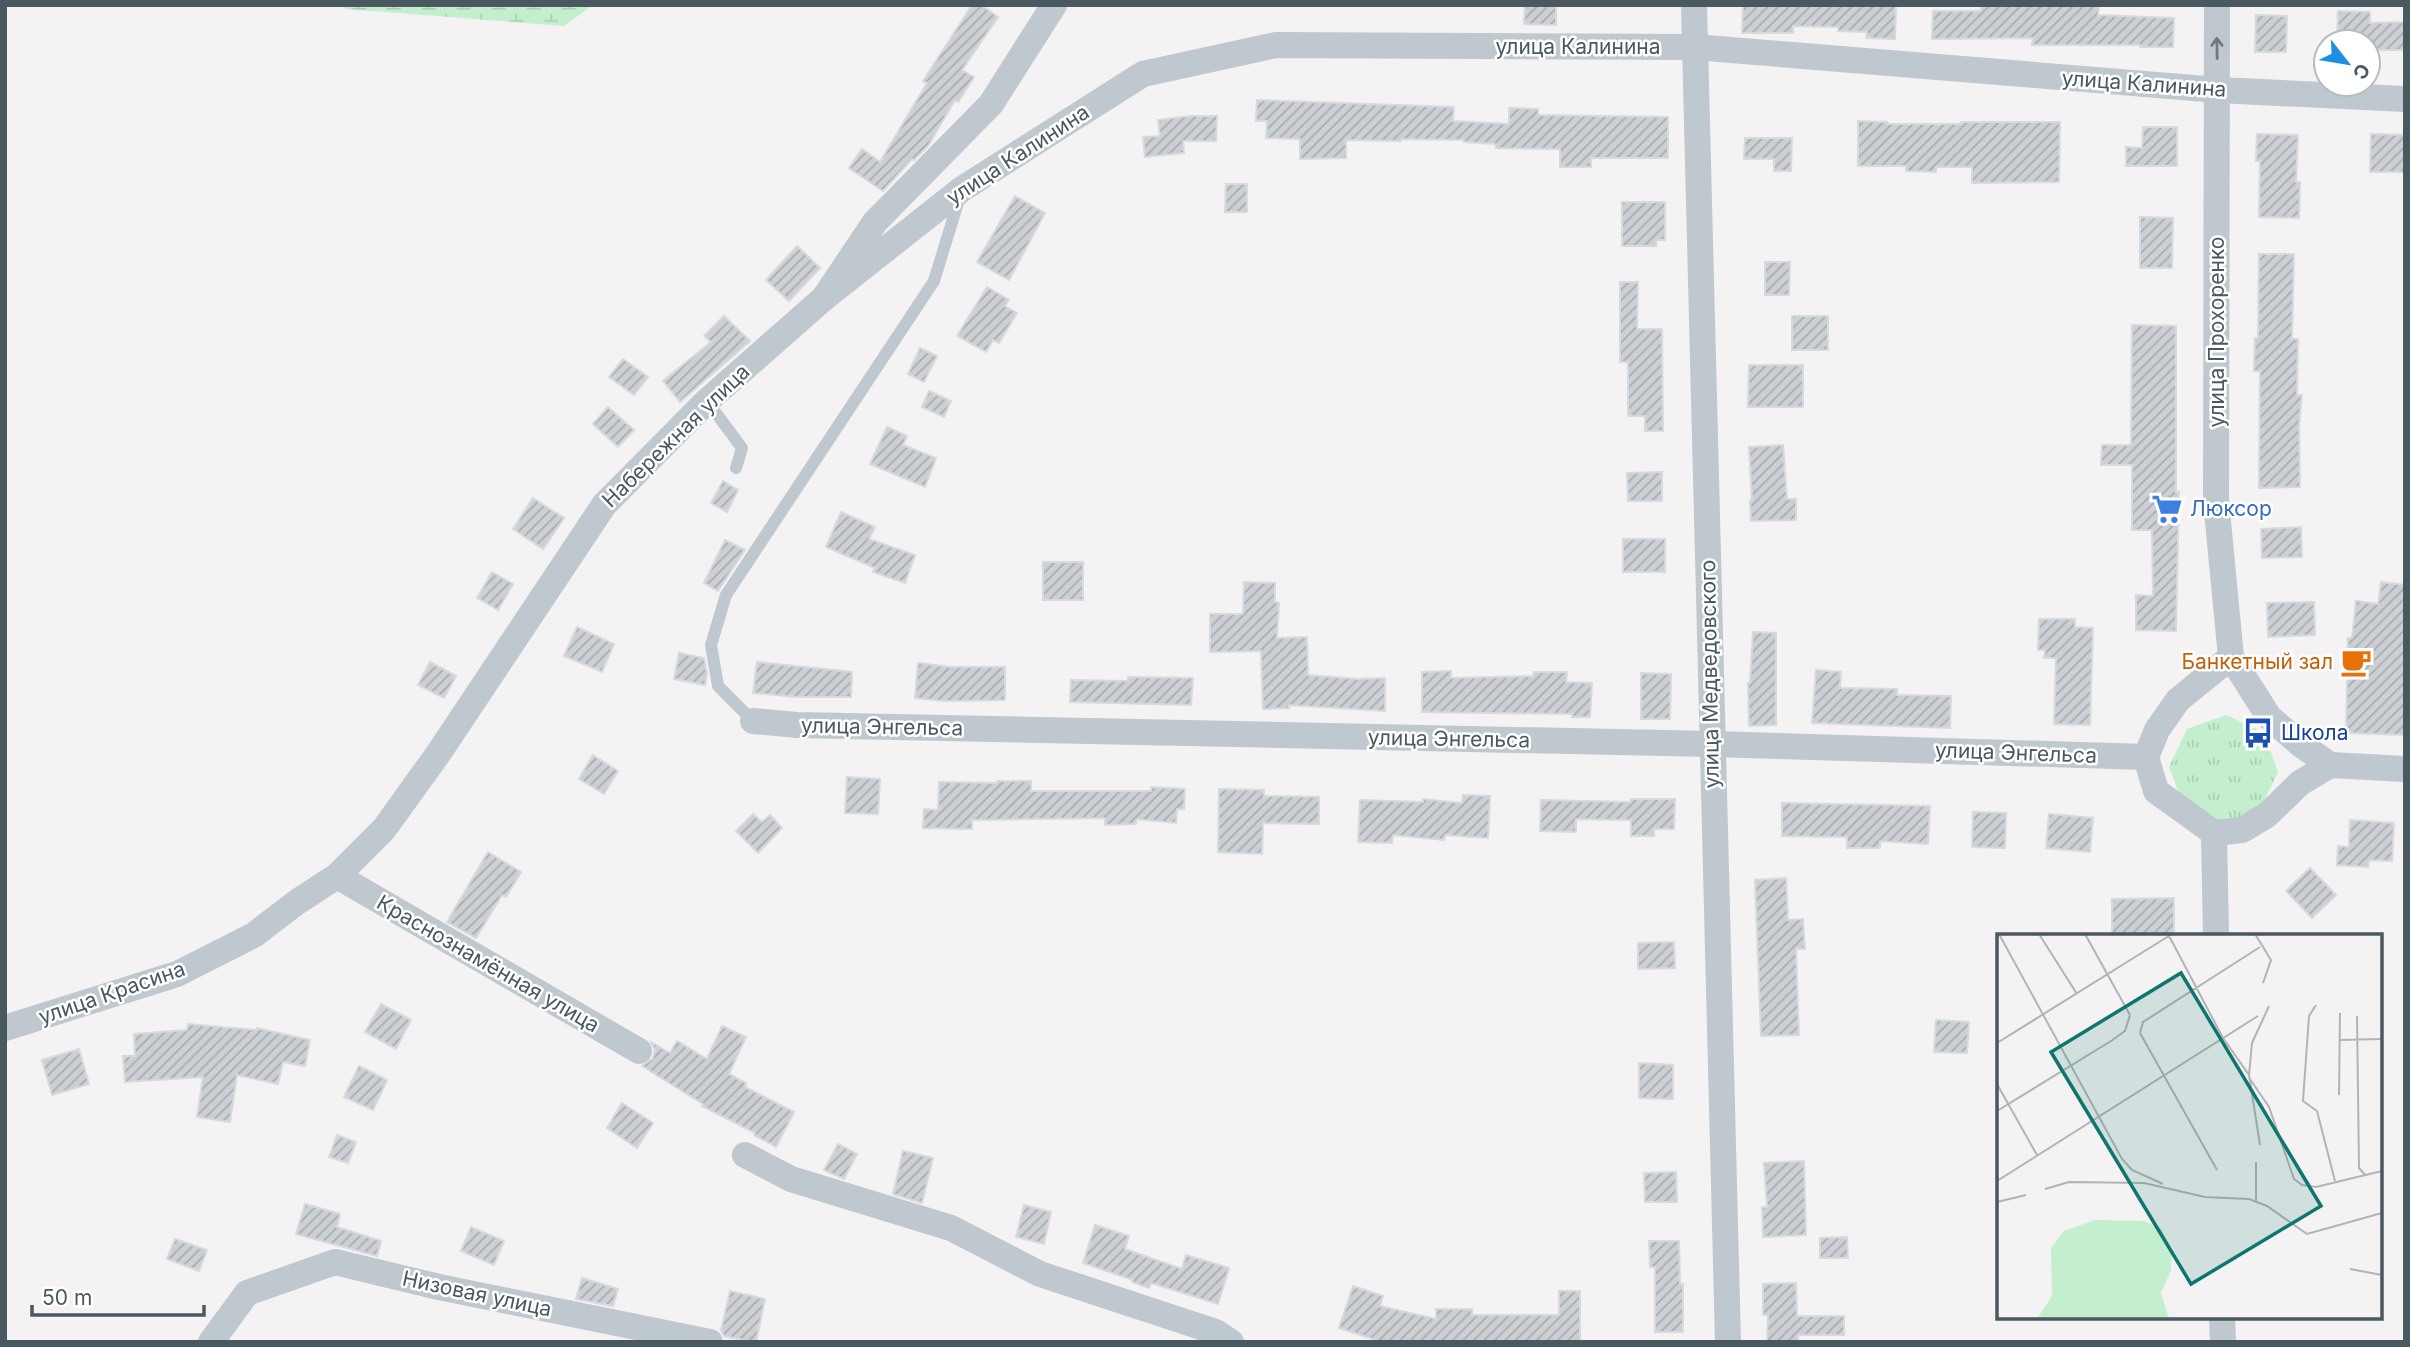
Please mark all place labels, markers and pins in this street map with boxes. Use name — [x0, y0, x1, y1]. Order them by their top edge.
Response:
supermarket icon: Люксор — [2150, 492, 2184, 526]
place label: Люксор — [2190, 496, 2272, 521]
cafe icon: Банкетный зал — [2339, 645, 2373, 679]
place label: Банкетный зал — [2182, 649, 2333, 674]
bus stop icon: Школа — [2241, 716, 2275, 750]
place label: Школа — [2281, 720, 2348, 745]

